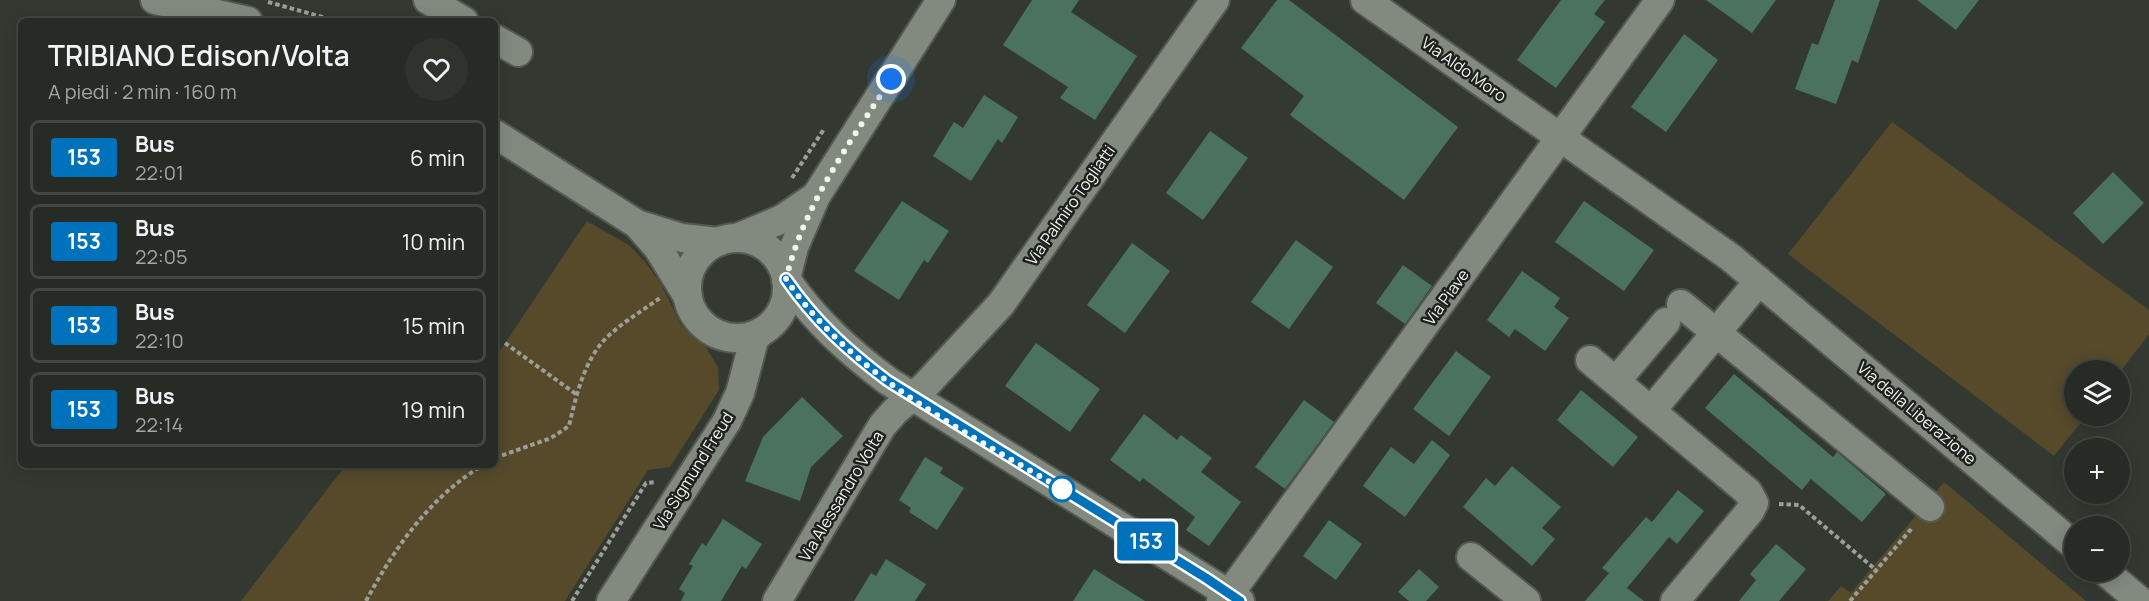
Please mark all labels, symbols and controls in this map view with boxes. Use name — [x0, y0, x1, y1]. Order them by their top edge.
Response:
street label: Via Aldo Moro — [1417, 32, 1511, 106]
text: TRIBIANO Edison/Volta — [48, 36, 350, 74]
button: heart — [405, 38, 468, 101]
your location — [876, 64, 906, 94]
text: A piedi · 2 min · 160 m — [48, 78, 237, 105]
text: Bus — [135, 129, 175, 159]
street label: Via Palmiro Togliatti — [1020, 141, 1120, 269]
text: 153 — [67, 143, 101, 171]
text: 6 min — [410, 143, 465, 173]
text: 22:01 — [135, 159, 184, 186]
text: Bus — [135, 213, 175, 243]
text: 153 — [67, 227, 101, 255]
text: 10 min — [402, 227, 465, 257]
text: 22:05 — [135, 243, 188, 270]
street label: Via Piave — [1418, 265, 1474, 329]
text: Bus — [135, 297, 175, 327]
text: 153 — [67, 311, 101, 339]
text: 15 min — [402, 311, 465, 341]
text: 22:10 — [135, 327, 184, 354]
street label: Via della Liberazione — [1853, 357, 1981, 469]
map controls — [2064, 360, 2130, 582]
button: layers — [2064, 360, 2130, 426]
text: Bus — [135, 381, 175, 411]
text: 153 — [67, 395, 101, 423]
text: 19 min — [402, 395, 465, 425]
street label: Via Sigmund Freud — [648, 408, 738, 534]
text: 22:14 — [135, 411, 183, 438]
street label: Via Alessandro Volta — [793, 427, 889, 565]
button: + — [2064, 438, 2130, 504]
unlabelled marker — [1049, 476, 1075, 502]
button: − — [2064, 516, 2130, 582]
line badge: 153 — [1112, 522, 1180, 560]
text: 153 — [1129, 527, 1163, 555]

